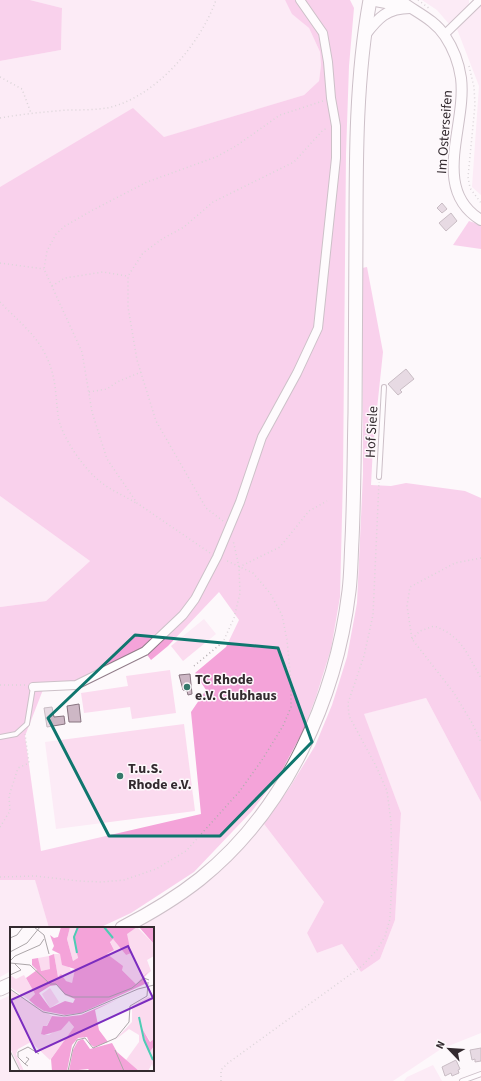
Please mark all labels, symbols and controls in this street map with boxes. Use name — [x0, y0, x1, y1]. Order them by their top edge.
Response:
street label: Im Osterseifen — [432, 89, 458, 175]
street label: Hof Siele — [361, 406, 383, 459]
place label: TC Rhode e.V. Clubhaus — [195, 670, 277, 706]
marker: TC Rhode e.V. Clubhaus — [182, 682, 192, 692]
place label: T.u.S. Rhode e.V. — [128, 759, 192, 795]
marker: T.u.S. Rhode e.V. — [115, 771, 125, 781]
inset map — [10, 927, 154, 1071]
north arrow — [429, 1029, 469, 1069]
text: N — [432, 1038, 449, 1051]

